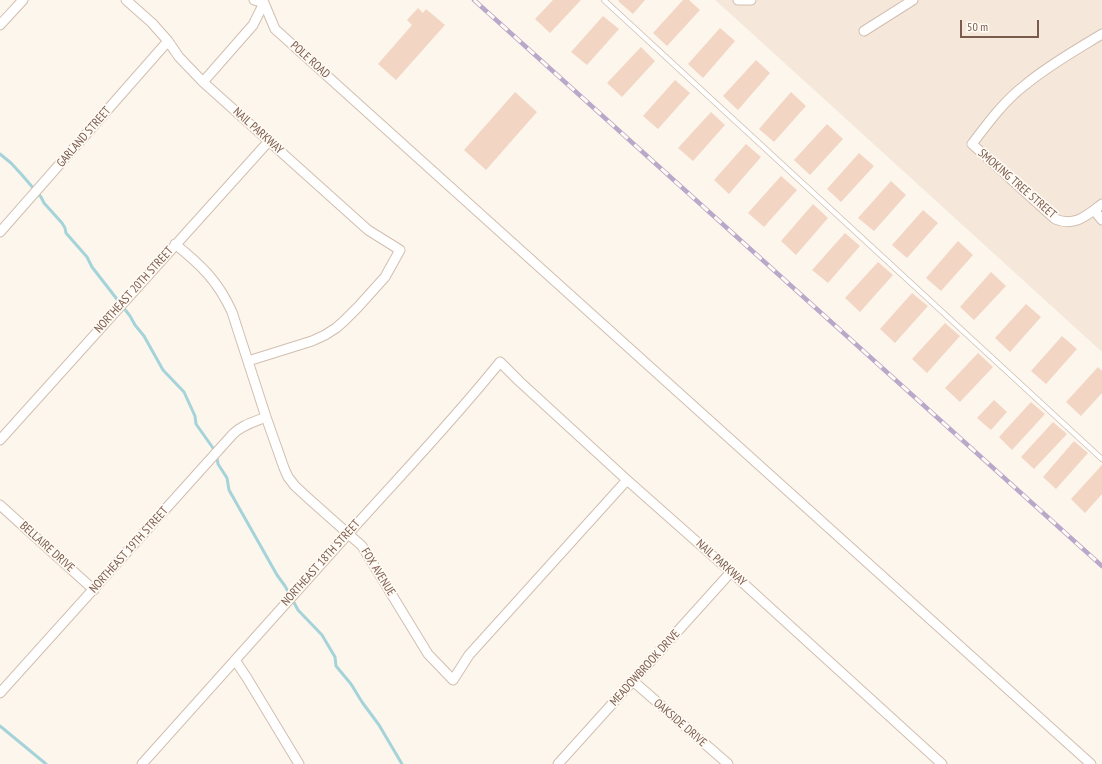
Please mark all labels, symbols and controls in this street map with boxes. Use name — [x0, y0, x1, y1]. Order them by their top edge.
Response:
scale bar — [962, 12, 1041, 38]
text: 50 m — [967, 19, 988, 34]
street label: POLE ROAD — [287, 39, 333, 81]
street label: GARLAND STREET — [54, 104, 114, 170]
street label: NAIL PARKWAY — [230, 105, 286, 157]
street label: SMOKING TREE STREET — [975, 146, 1059, 222]
street label: NORTHEAST 20TH STREET — [92, 244, 176, 336]
street label: NORTHEAST 19TH STREET — [87, 504, 171, 596]
street label: NORTHEAST 18TH STREET — [279, 517, 363, 609]
street label: BELLAIRE DRIVE — [17, 519, 77, 575]
street label: NAIL PARKWAY — [693, 537, 749, 589]
street label: FOX AVENUE — [358, 545, 398, 599]
street label: MEADOWBROOK DRIVE — [607, 627, 683, 709]
street label: OAKSIDE DRIVE — [651, 696, 709, 750]

